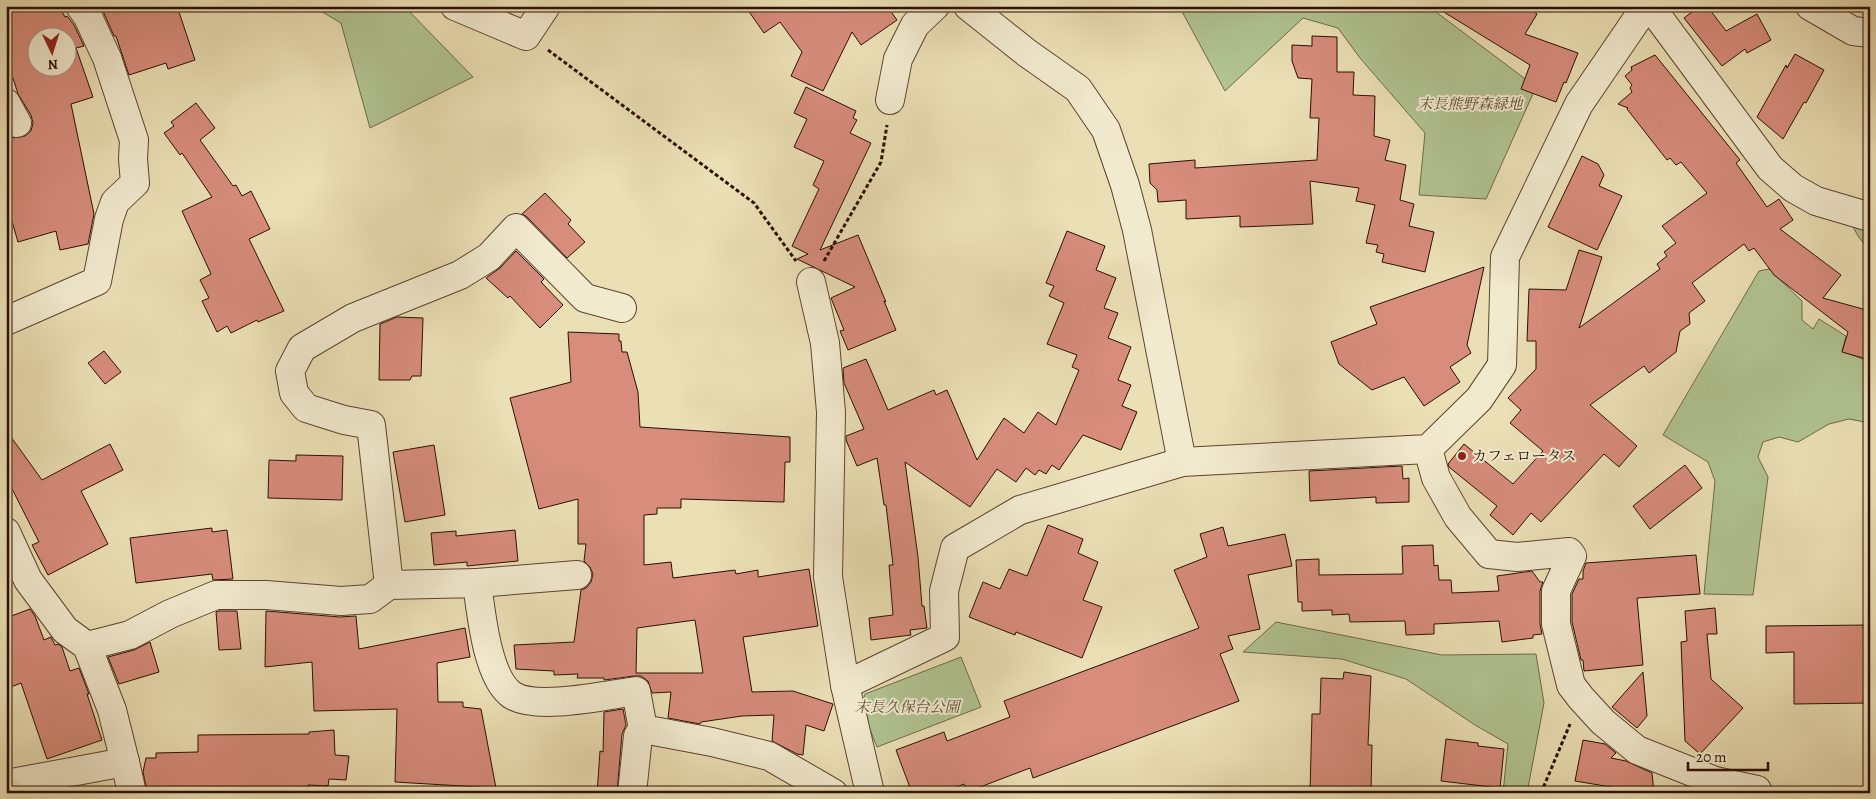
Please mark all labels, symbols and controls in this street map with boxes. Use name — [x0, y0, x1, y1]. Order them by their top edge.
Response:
north arrow — [28, 28, 78, 78]
text: N — [47, 55, 59, 74]
park label: 末長熊野森緑地 — [1417, 94, 1524, 114]
place label: カフェロータス — [1472, 446, 1576, 466]
marker: カフェロータス — [1456, 450, 1468, 462]
park label: 末長久保台公園 — [854, 697, 962, 717]
scale bar — [1688, 739, 1768, 771]
text: 20 m — [1696, 747, 1727, 767]

